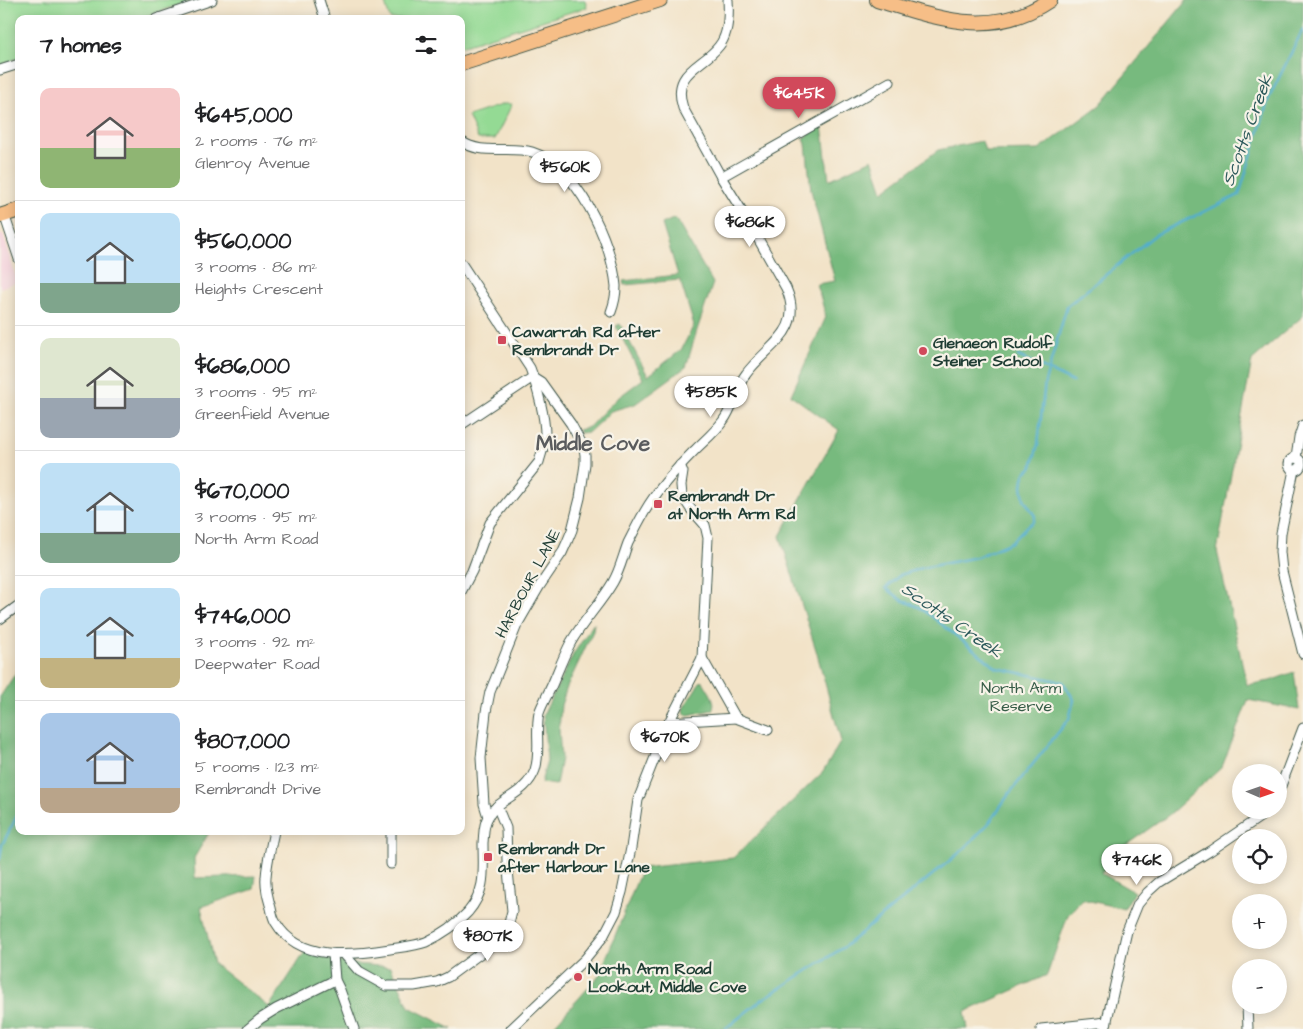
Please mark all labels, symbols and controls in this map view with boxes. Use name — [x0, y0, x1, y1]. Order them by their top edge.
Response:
text: 7 homes — [40, 31, 122, 60]
icon: filters — [412, 31, 440, 59]
water label: Scotts Creek — [1216, 70, 1280, 189]
pin: $645K — [764, 76, 834, 119]
text: $645K — [774, 82, 824, 104]
text: $645,000 — [195, 101, 293, 130]
icon: home — [80, 108, 140, 168]
text: 2 rooms · 76 m² — [195, 130, 318, 152]
pin: $560K — [530, 150, 600, 193]
text: Glenroy Avenue — [195, 152, 310, 174]
text: $560K — [540, 156, 590, 178]
pin: $686K — [715, 206, 785, 248]
text: $686K — [725, 211, 775, 233]
text: $560,000 — [195, 227, 291, 256]
icon: home — [80, 233, 140, 293]
text: 3 rooms · 86 m² — [195, 256, 317, 278]
text: Heights Crescent — [195, 278, 323, 300]
place label: Cawarrah Rd after Rembrandt Dr — [512, 321, 660, 361]
place label: Glenaeon Rudolf Steiner School — [932, 332, 1053, 372]
marker: Cawarrah Rd after Rembrandt Dr — [496, 334, 508, 346]
marker: Glenaeon Rudolf Steiner School — [917, 345, 929, 357]
text: $686,000 — [195, 352, 290, 381]
icon: home — [80, 358, 140, 418]
pin: $585K — [676, 376, 746, 418]
text: 3 rooms · 95 m² — [195, 381, 317, 403]
text: $585K — [685, 381, 737, 403]
text: Greenfield Avenue — [195, 403, 330, 425]
district label: Middle Cove — [536, 429, 651, 458]
text: $670,000 — [195, 477, 290, 506]
icon: home — [80, 483, 140, 543]
place label: Rembrandt Dr at North Arm Rd — [667, 485, 796, 525]
marker: Rembrandt Dr at North Arm Rd — [652, 498, 664, 510]
text: 3 rooms · 95 m² — [195, 506, 317, 528]
street label: HARBOUR LANE — [490, 524, 566, 642]
text: North Arm Road — [195, 528, 318, 550]
water label: Scotts Creek — [897, 577, 1008, 665]
text: $746,000 — [195, 602, 291, 631]
icon: home — [80, 608, 140, 668]
text: 3 rooms · 92 m² — [195, 631, 315, 653]
text: Deepwater Road — [195, 653, 320, 675]
park label: North Arm Reserve — [981, 677, 1062, 717]
pin: $670K — [630, 720, 700, 763]
text: $670K — [641, 726, 689, 748]
text: $807,000 — [195, 727, 290, 756]
icon: home — [80, 733, 140, 793]
text: 5 rooms · 123 m² — [195, 756, 319, 778]
north arrow — [1232, 764, 1288, 819]
map controls — [1232, 764, 1287, 1014]
text: Rembrandt Drive — [195, 778, 321, 800]
button: locate — [1232, 829, 1287, 884]
place label: Rembrandt Dr after Harbour Lane — [497, 838, 650, 878]
pin: $746K — [1102, 844, 1172, 886]
text: $746K — [1112, 849, 1162, 871]
marker: Rembrandt Dr after Harbour Lane — [482, 851, 494, 863]
button: + — [1232, 894, 1287, 949]
pin: $807K — [453, 920, 523, 962]
text: $807K — [464, 925, 512, 947]
place label: North Arm Road Lookout, Middle Cove — [588, 958, 747, 998]
button: − — [1232, 959, 1287, 1014]
marker: North Arm Road Lookout, Middle Cove — [572, 971, 584, 983]

